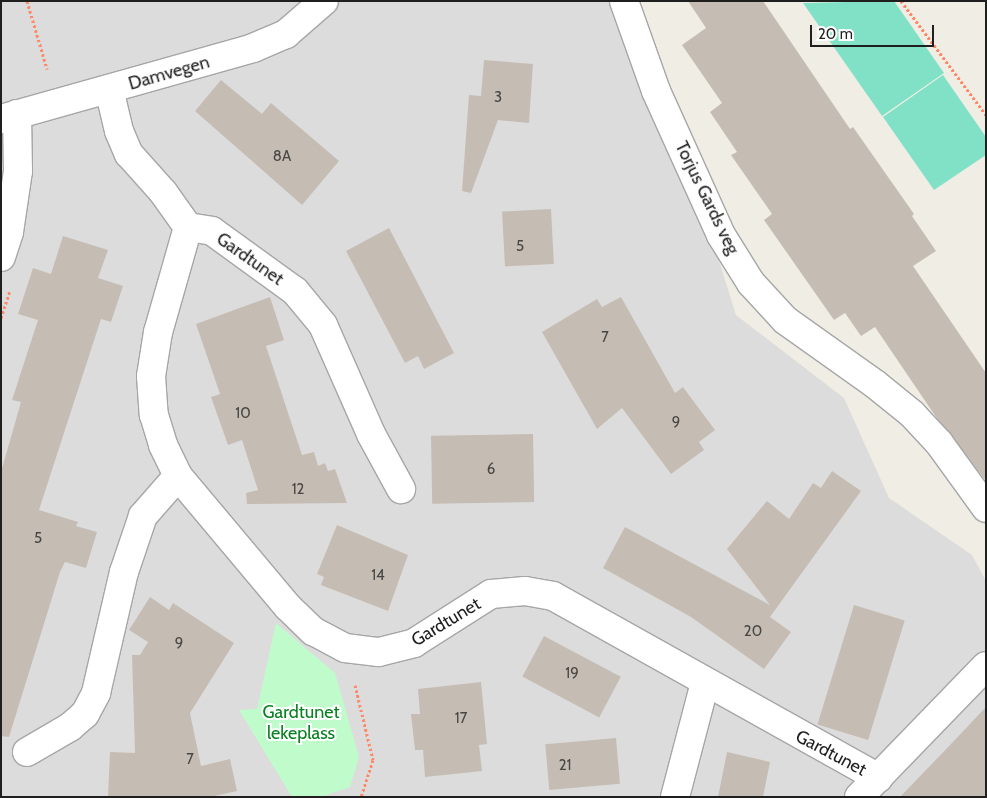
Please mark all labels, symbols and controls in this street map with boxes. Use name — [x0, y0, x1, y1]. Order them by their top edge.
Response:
scale bar — [812, 15, 936, 47]
text: 20 m — [818, 25, 853, 43]
street label: Damvegen — [126, 51, 212, 95]
house number: 3 — [494, 89, 502, 107]
street label: Torjus Gards veg — [670, 138, 744, 258]
house number: 8A — [273, 148, 291, 166]
street label: Gardtunet — [212, 228, 288, 290]
house number: 5 — [516, 238, 524, 256]
house number: 7 — [601, 329, 609, 347]
house number: 10 — [235, 405, 251, 423]
house number: 9 — [672, 414, 680, 432]
house number: 6 — [487, 461, 495, 479]
house number: 12 — [292, 481, 304, 499]
house number: 5 — [34, 530, 42, 548]
house number: 14 — [371, 567, 385, 585]
street label: Gardtunet — [407, 593, 485, 651]
house number: 20 — [744, 623, 762, 641]
house number: 9 — [175, 635, 183, 653]
house number: 19 — [565, 665, 579, 683]
park label: Gardtunet lekeplass — [262, 702, 340, 744]
house number: 17 — [455, 710, 467, 728]
street label: Gardtunet — [792, 725, 870, 781]
house number: 7 — [186, 751, 194, 769]
house number: 21 — [559, 757, 571, 775]

